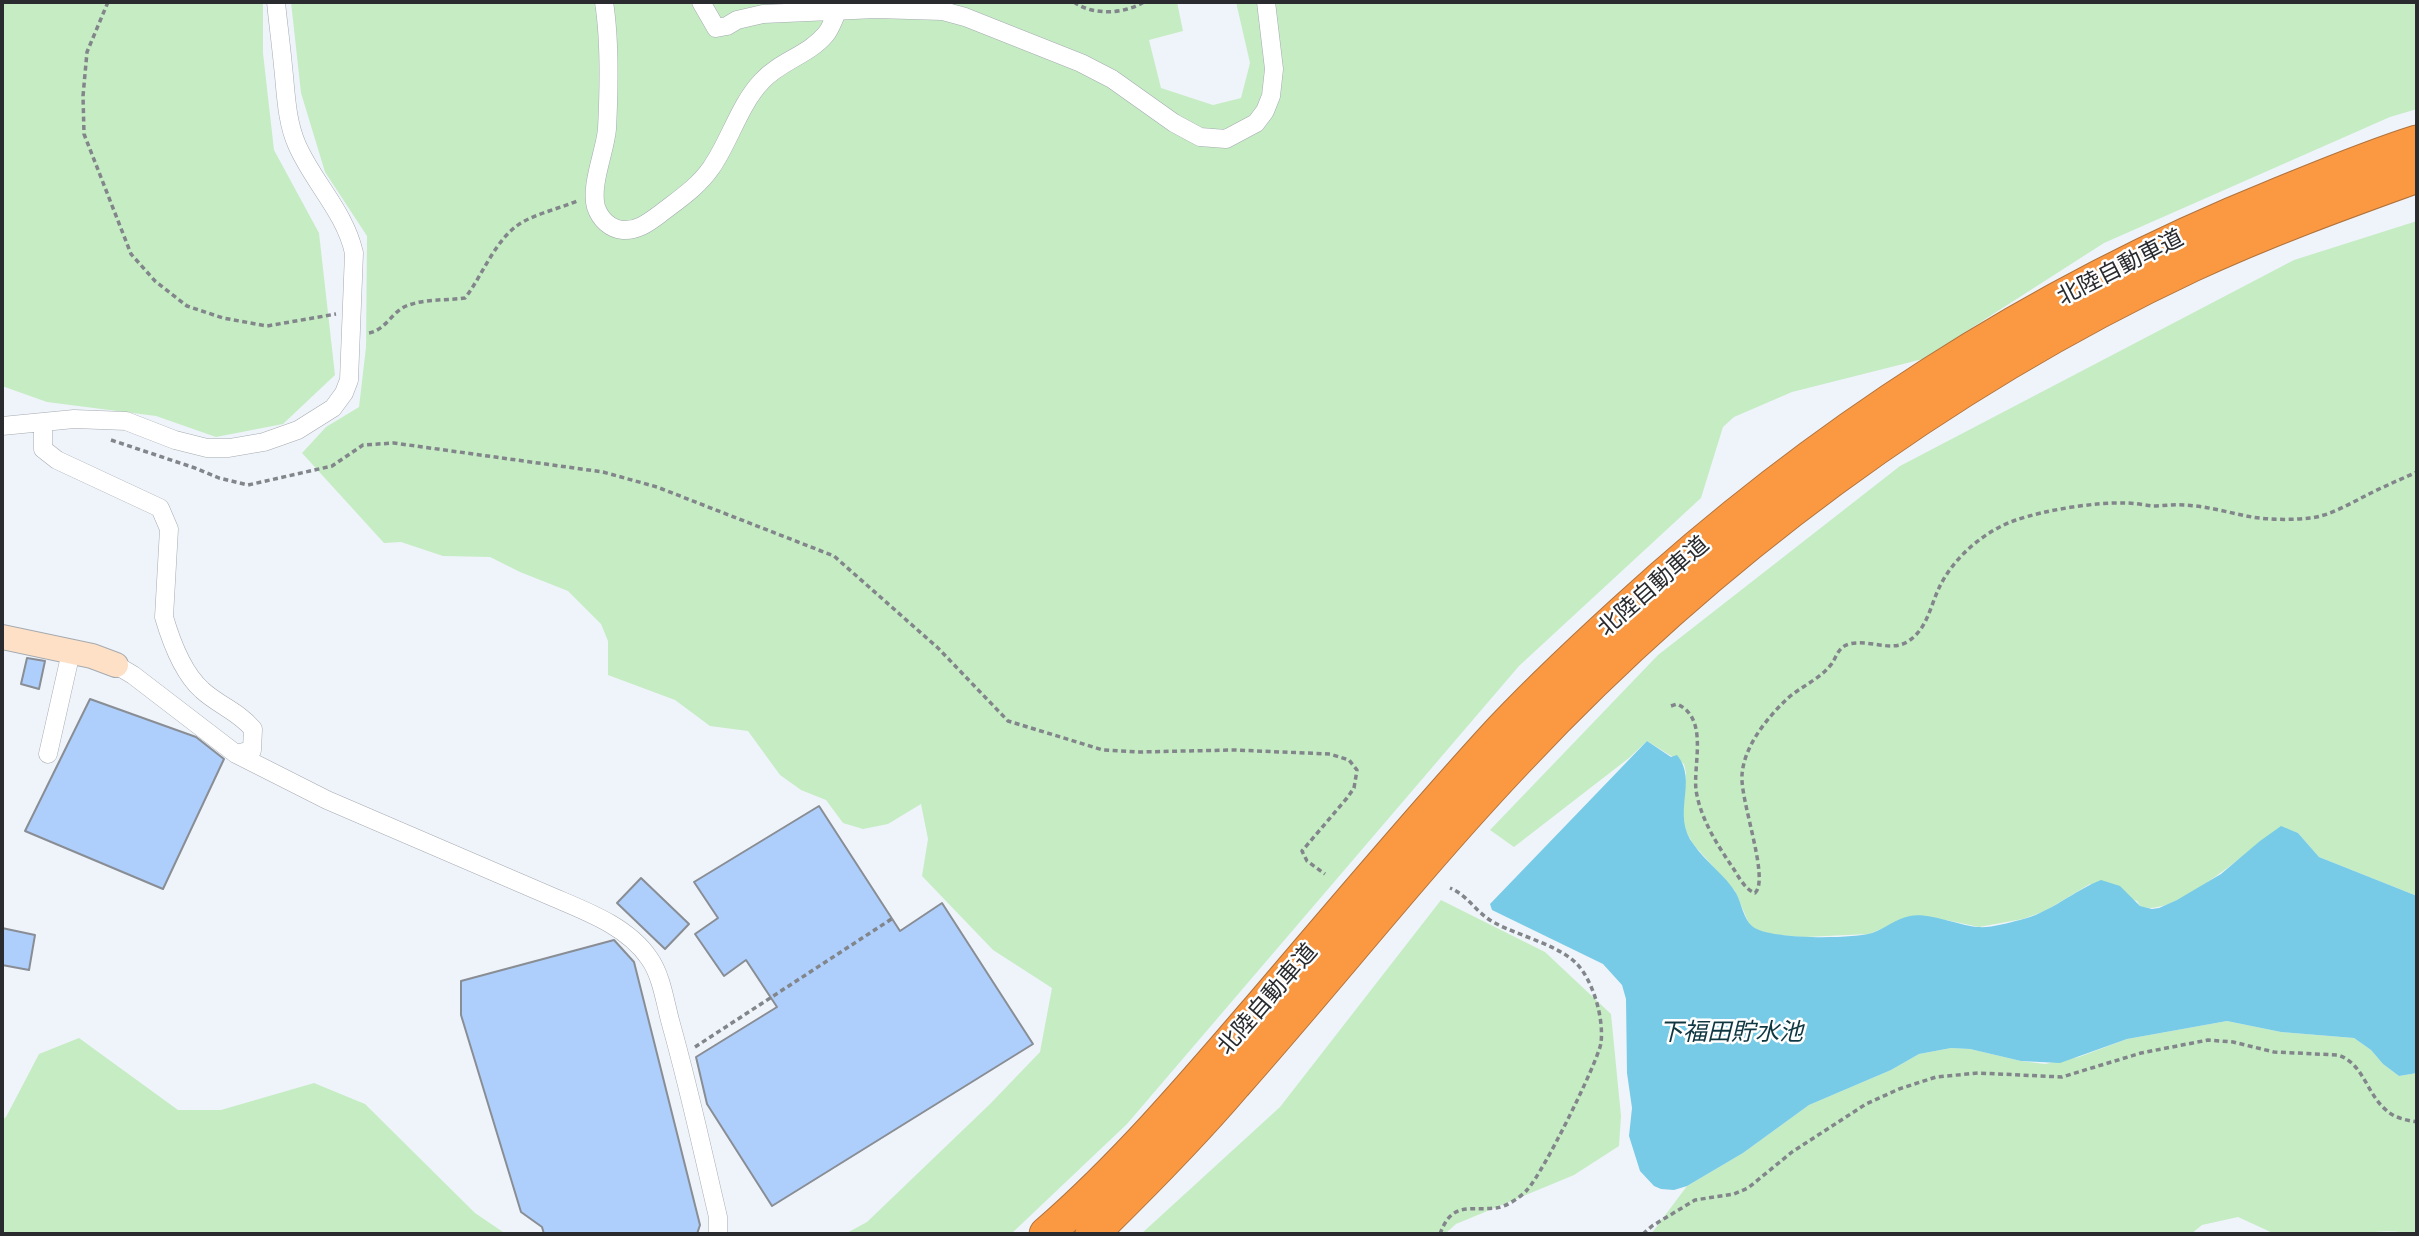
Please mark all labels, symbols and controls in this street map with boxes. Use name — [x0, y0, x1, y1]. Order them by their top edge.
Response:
street label: 北陸自動車道 — [2052, 223, 2188, 311]
street label: 北陸自動車道 — [1592, 530, 1714, 642]
street label: 北陸自動車道 — [1211, 938, 1323, 1060]
water label: 下福田貯水池 — [1659, 1018, 1803, 1046]

